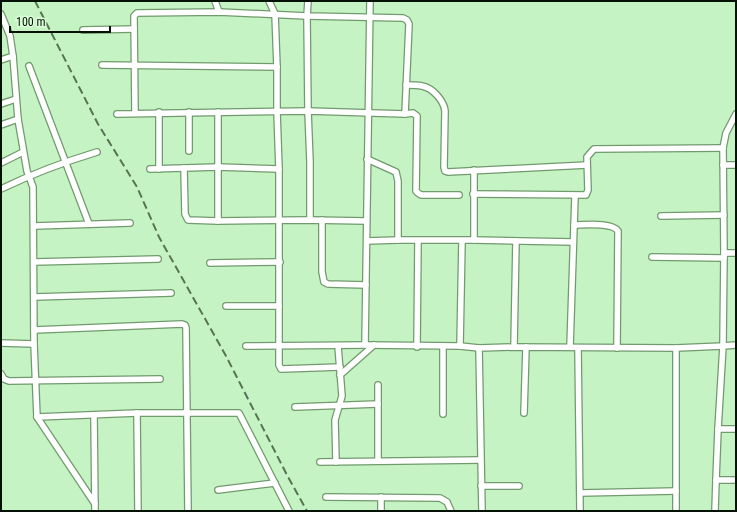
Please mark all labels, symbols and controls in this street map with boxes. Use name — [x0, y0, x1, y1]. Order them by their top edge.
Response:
scale bar — [10, 8, 110, 34]
text: 100 m — [16, 15, 46, 29]

